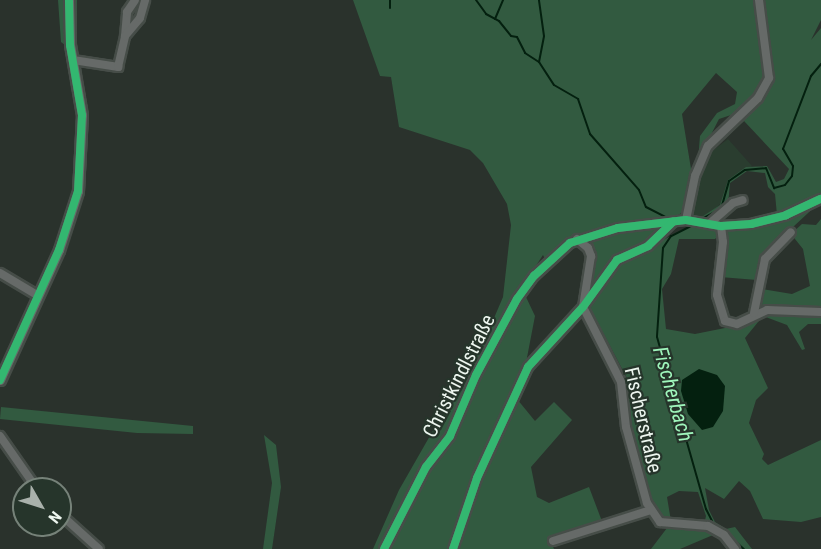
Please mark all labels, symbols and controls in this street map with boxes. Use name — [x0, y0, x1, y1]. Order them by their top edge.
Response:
street label: Christkindlstraße — [418, 311, 500, 441]
water label: Fischerbach — [647, 344, 699, 444]
street label: Fischerstraße — [619, 365, 667, 475]
north arrow — [12, 477, 72, 537]
text: N — [44, 508, 65, 527]

